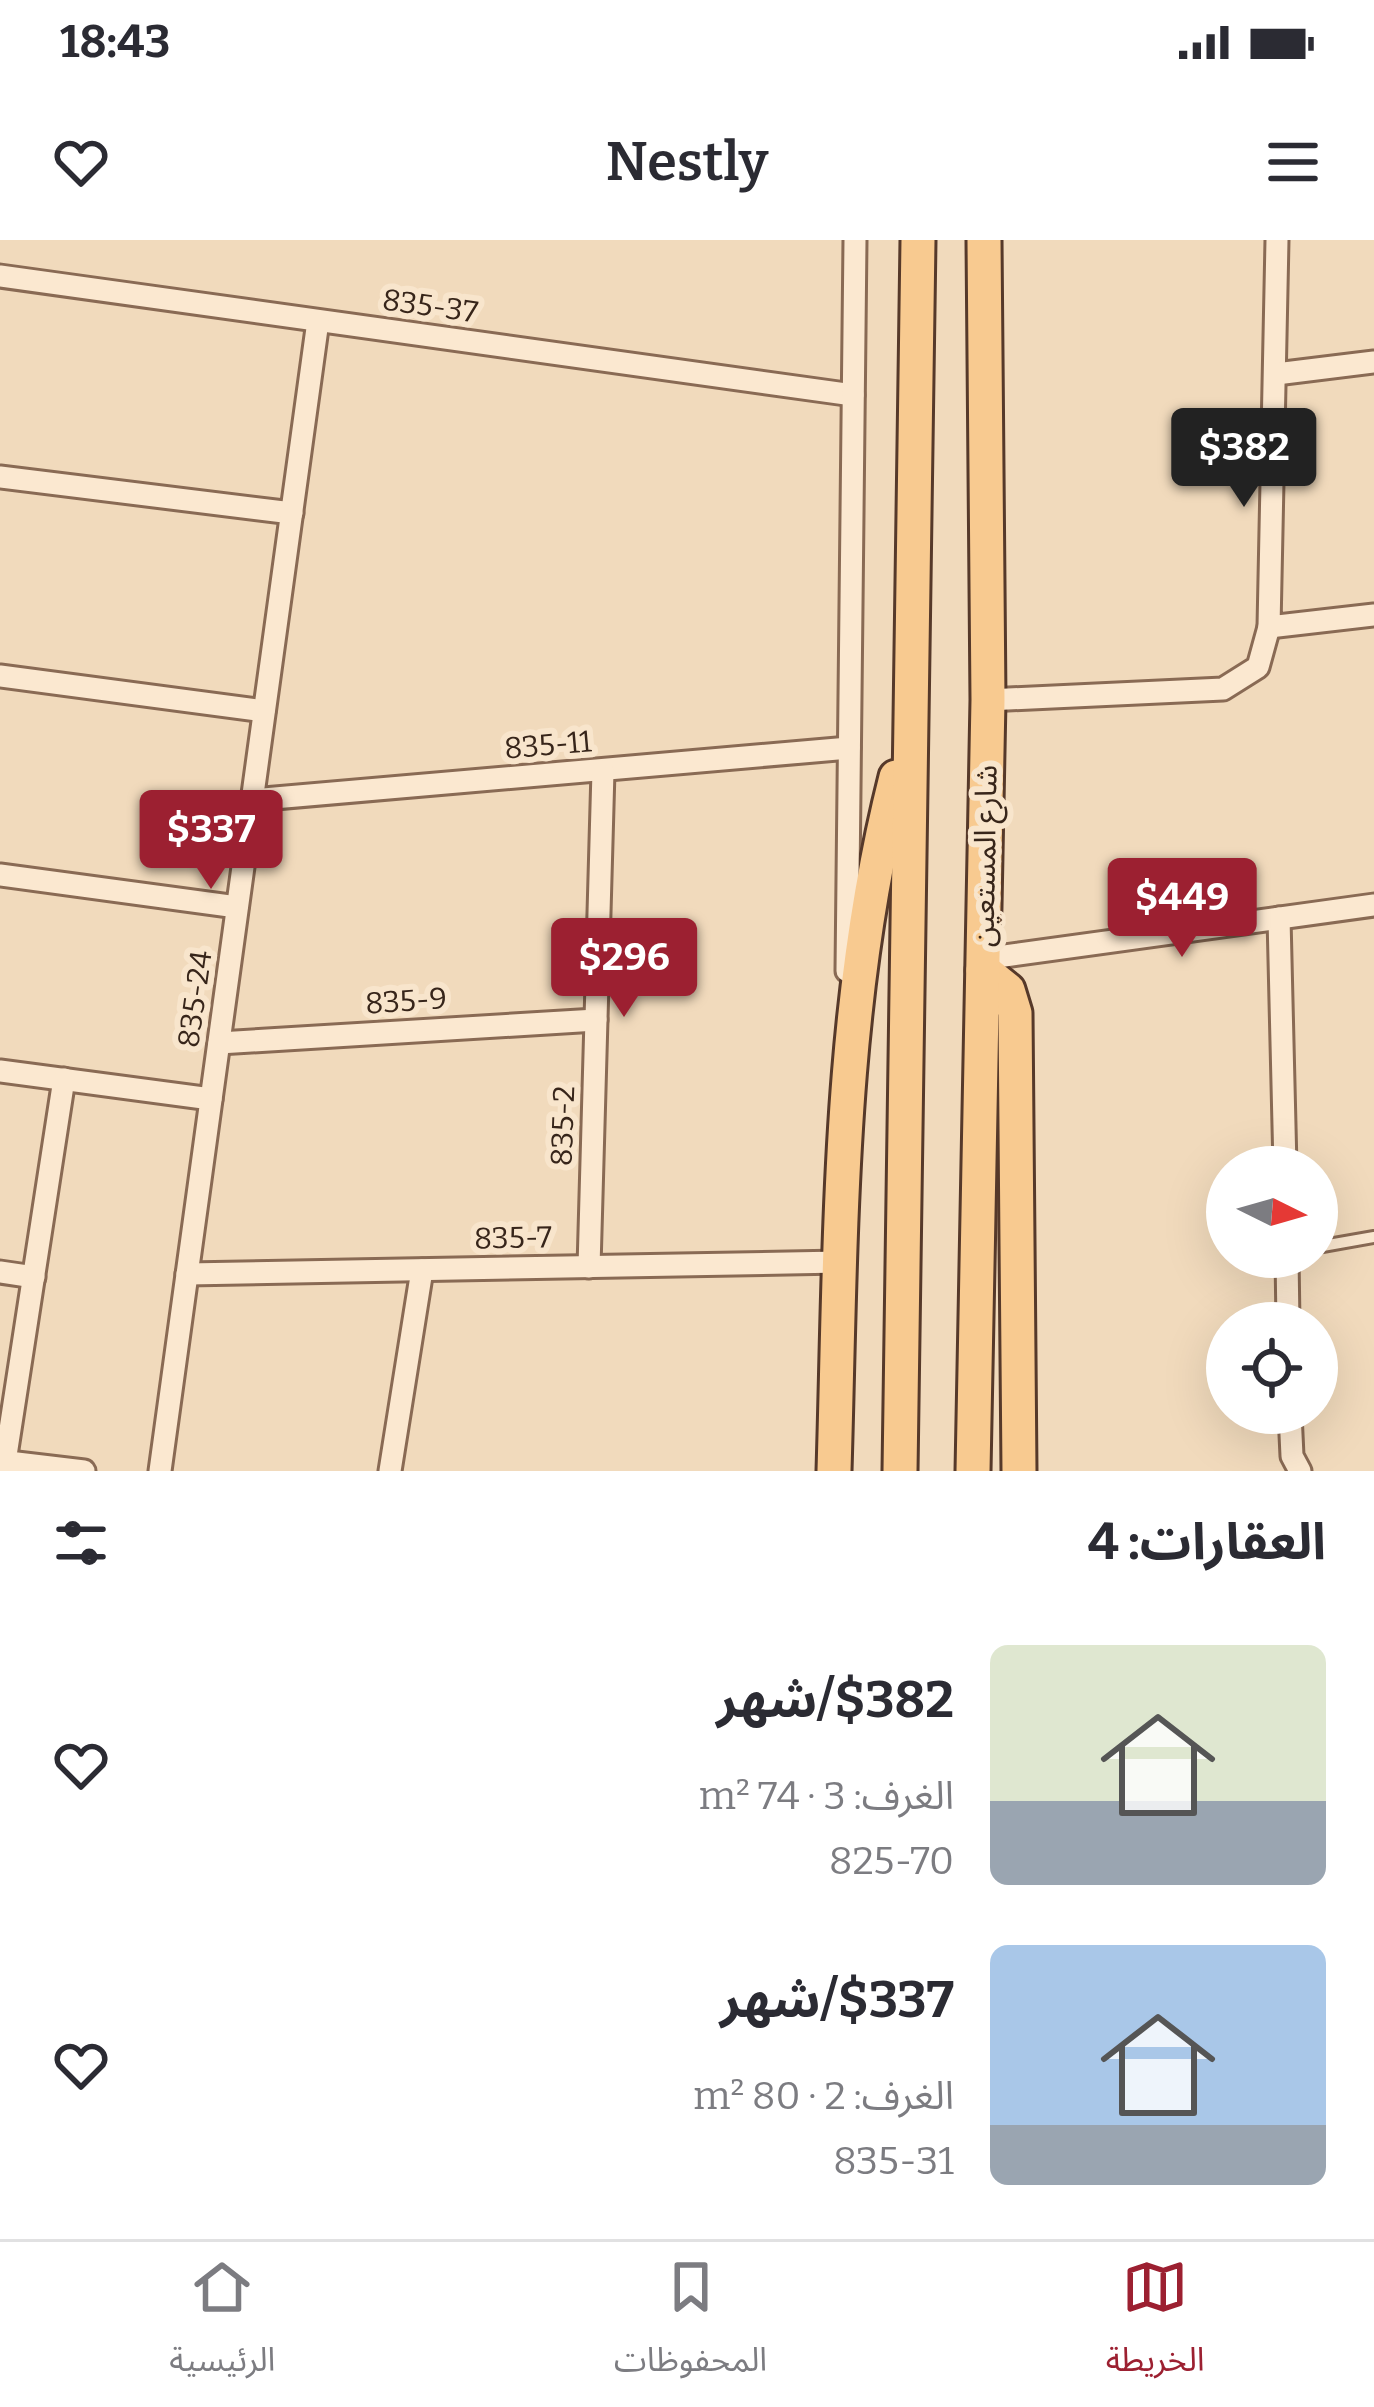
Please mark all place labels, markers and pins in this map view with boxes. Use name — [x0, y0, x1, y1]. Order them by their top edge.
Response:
pin: $382 — [1173, 408, 1315, 510]
pin: $337 — [140, 790, 282, 892]
pin: $449 — [1111, 858, 1253, 960]
pin: $296 — [553, 918, 695, 1020]

